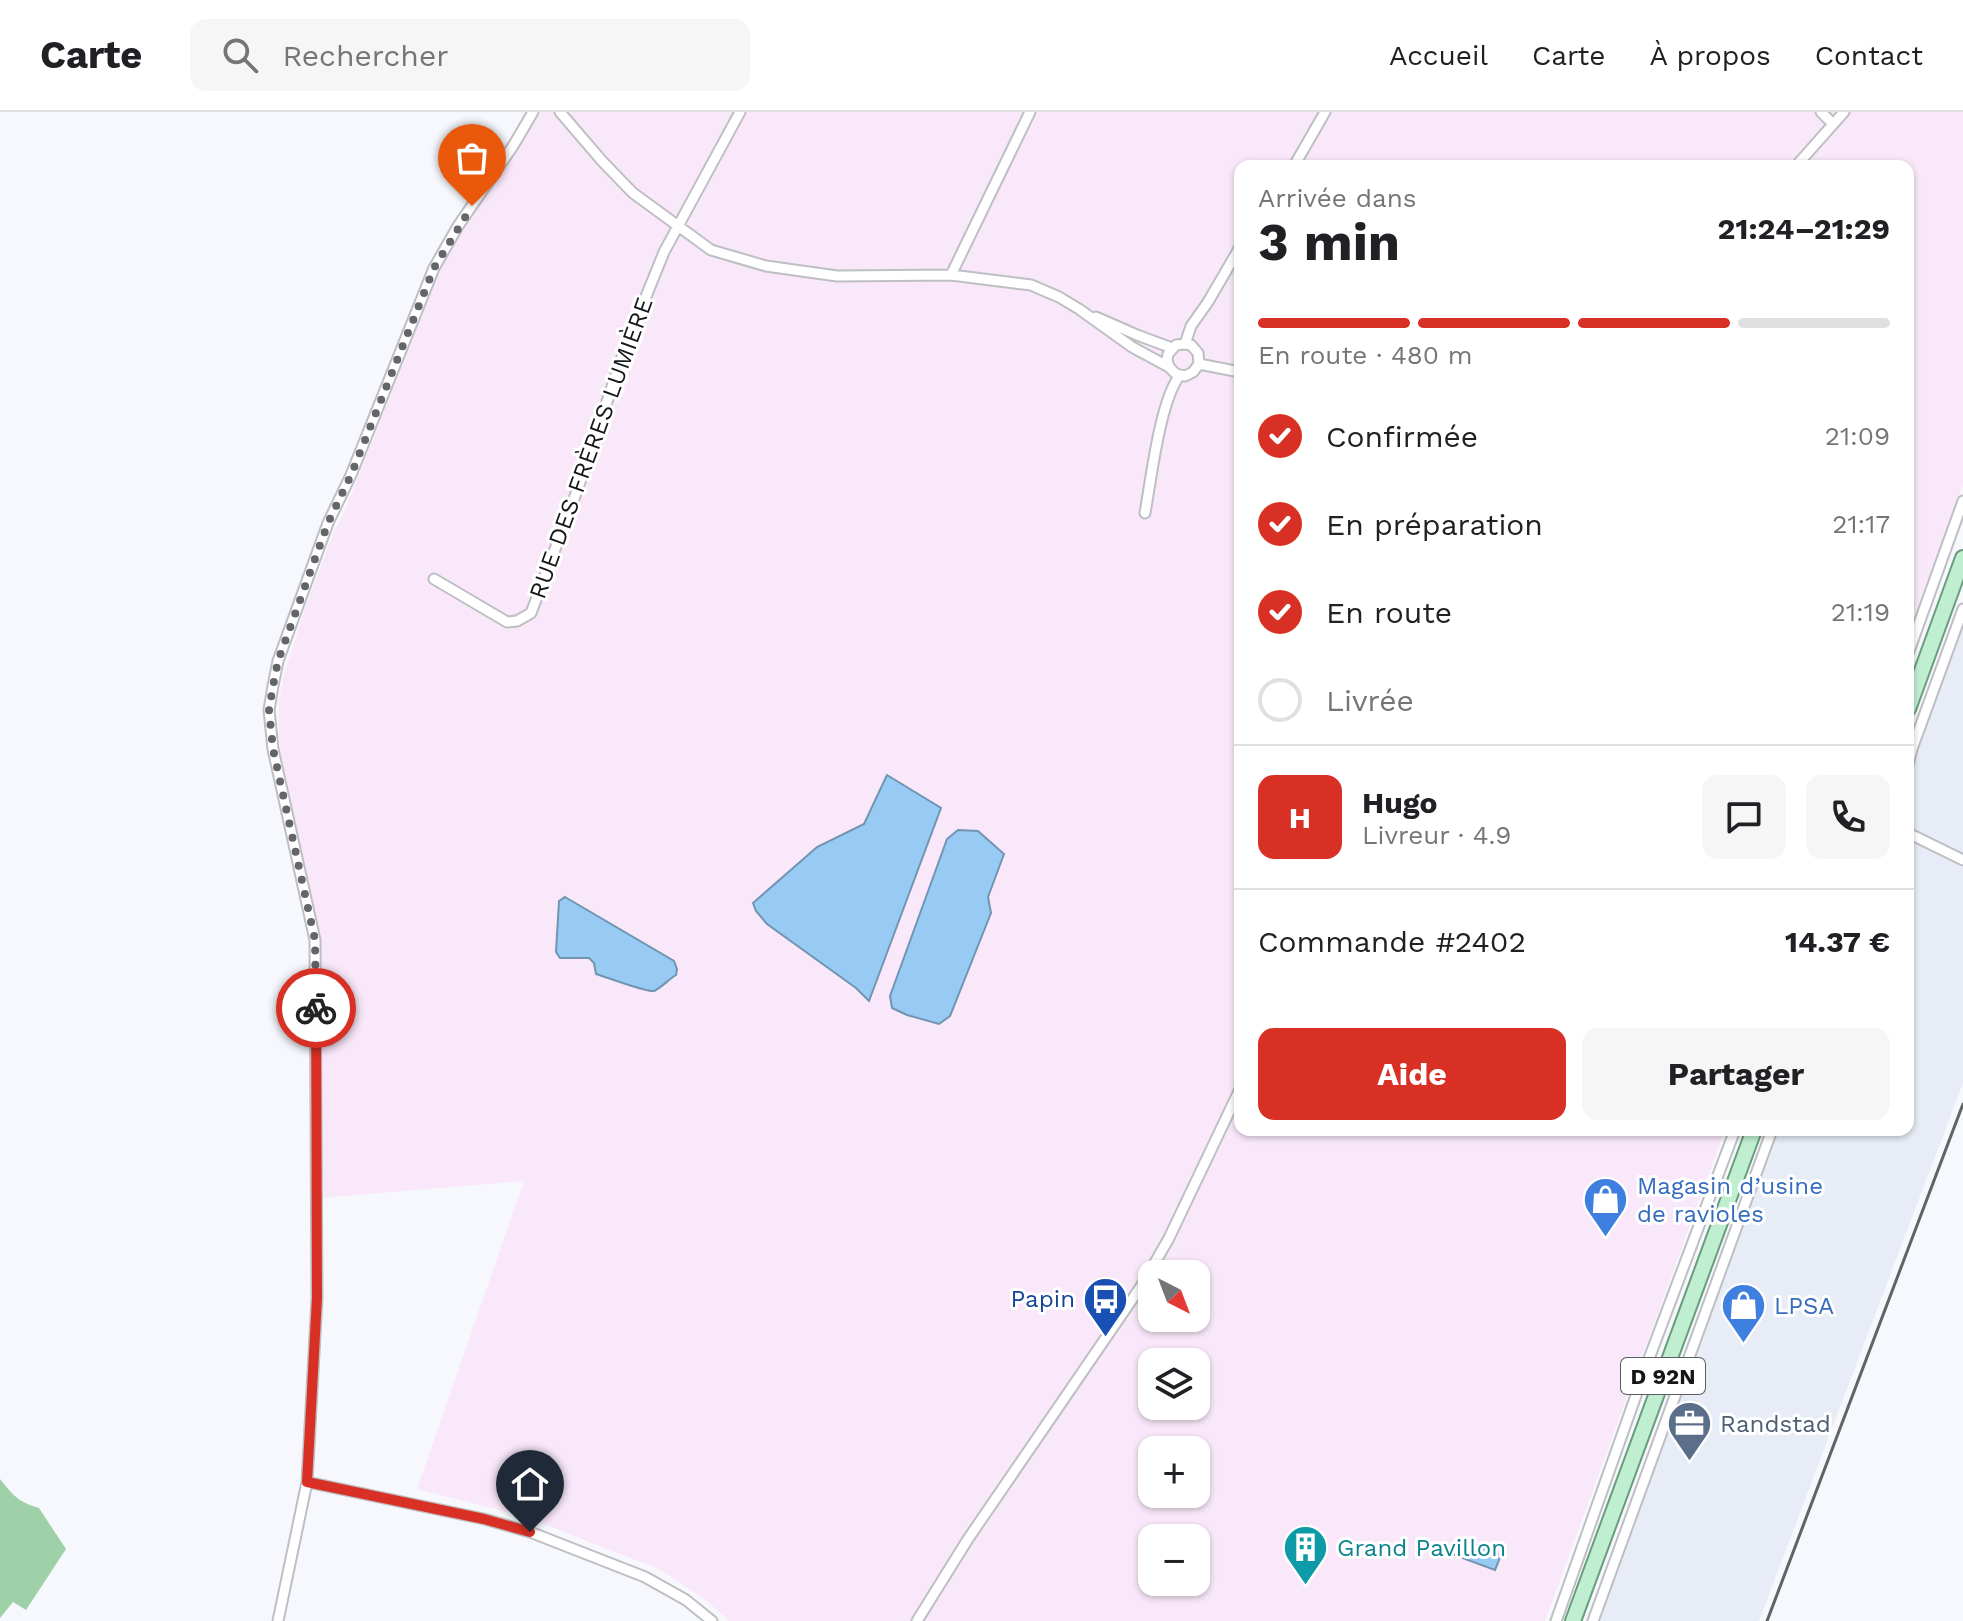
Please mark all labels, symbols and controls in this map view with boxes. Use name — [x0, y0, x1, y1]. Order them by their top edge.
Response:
search box — [190, 19, 750, 91]
text: Carte — [40, 33, 142, 77]
icon: search — [218, 33, 262, 77]
text: Rechercher — [282, 38, 449, 73]
text: Accueil — [1389, 39, 1488, 72]
text: Carte — [1532, 39, 1606, 72]
text: À propos — [1650, 39, 1771, 72]
text: Contact — [1815, 39, 1923, 72]
pin — [438, 124, 506, 206]
icon: bag — [450, 136, 494, 180]
text: Arrivée dans — [1258, 183, 1417, 213]
text: 21:24–21:29 — [1718, 211, 1890, 246]
text: 3 min — [1258, 212, 1400, 273]
street label: RUE DES FRÈRES LUMIÈRE — [523, 294, 659, 602]
text: En route · 480 m — [1258, 340, 1473, 370]
icon: check — [1258, 414, 1302, 458]
text: Confirmée — [1326, 419, 1478, 454]
text: 21:09 — [1825, 421, 1890, 451]
icon: check — [1258, 502, 1302, 546]
text: En préparation — [1326, 507, 1543, 542]
text: 21:17 — [1832, 509, 1890, 539]
icon: check — [1258, 590, 1302, 634]
text: En route — [1326, 595, 1452, 630]
text: 21:19 — [1831, 597, 1890, 627]
text: Livrée — [1326, 683, 1414, 718]
button: chat — [1702, 775, 1786, 859]
button: phone — [1806, 775, 1890, 859]
text: Hugo — [1362, 785, 1438, 820]
text: H — [1289, 800, 1311, 835]
text: Livreur · 4.9 — [1362, 820, 1511, 850]
text: Commande #2402 — [1258, 924, 1526, 959]
text: 14.37 € — [1785, 924, 1890, 959]
courier — [276, 968, 356, 1048]
icon: bike — [294, 986, 338, 1030]
button: Aide — [1258, 1028, 1566, 1120]
button: Partager — [1582, 1028, 1890, 1120]
place label: Magasin d’usine de ravioles — [1637, 1172, 1823, 1228]
shop icon: Magasin d’usine de ravioles — [1582, 1176, 1630, 1239]
north arrow — [1138, 1260, 1210, 1332]
map controls — [1138, 1260, 1210, 1596]
bus stop icon: Papin — [1082, 1275, 1130, 1338]
shop icon: LPSA — [1719, 1282, 1767, 1345]
place label: Papin — [1010, 1285, 1075, 1313]
place label: LPSA — [1774, 1292, 1834, 1320]
button: layers — [1138, 1348, 1210, 1420]
road number: D 92N — [1621, 1358, 1705, 1394]
office icon: Randstad — [1665, 1400, 1713, 1463]
place label: Randstad — [1720, 1410, 1831, 1438]
button: + — [1138, 1436, 1210, 1508]
pin — [496, 1450, 564, 1532]
icon: home — [508, 1462, 552, 1506]
button: − — [1138, 1524, 1210, 1596]
building icon: Grand Pavillon — [1282, 1524, 1330, 1587]
place label: Grand Pavillon — [1337, 1534, 1506, 1562]

